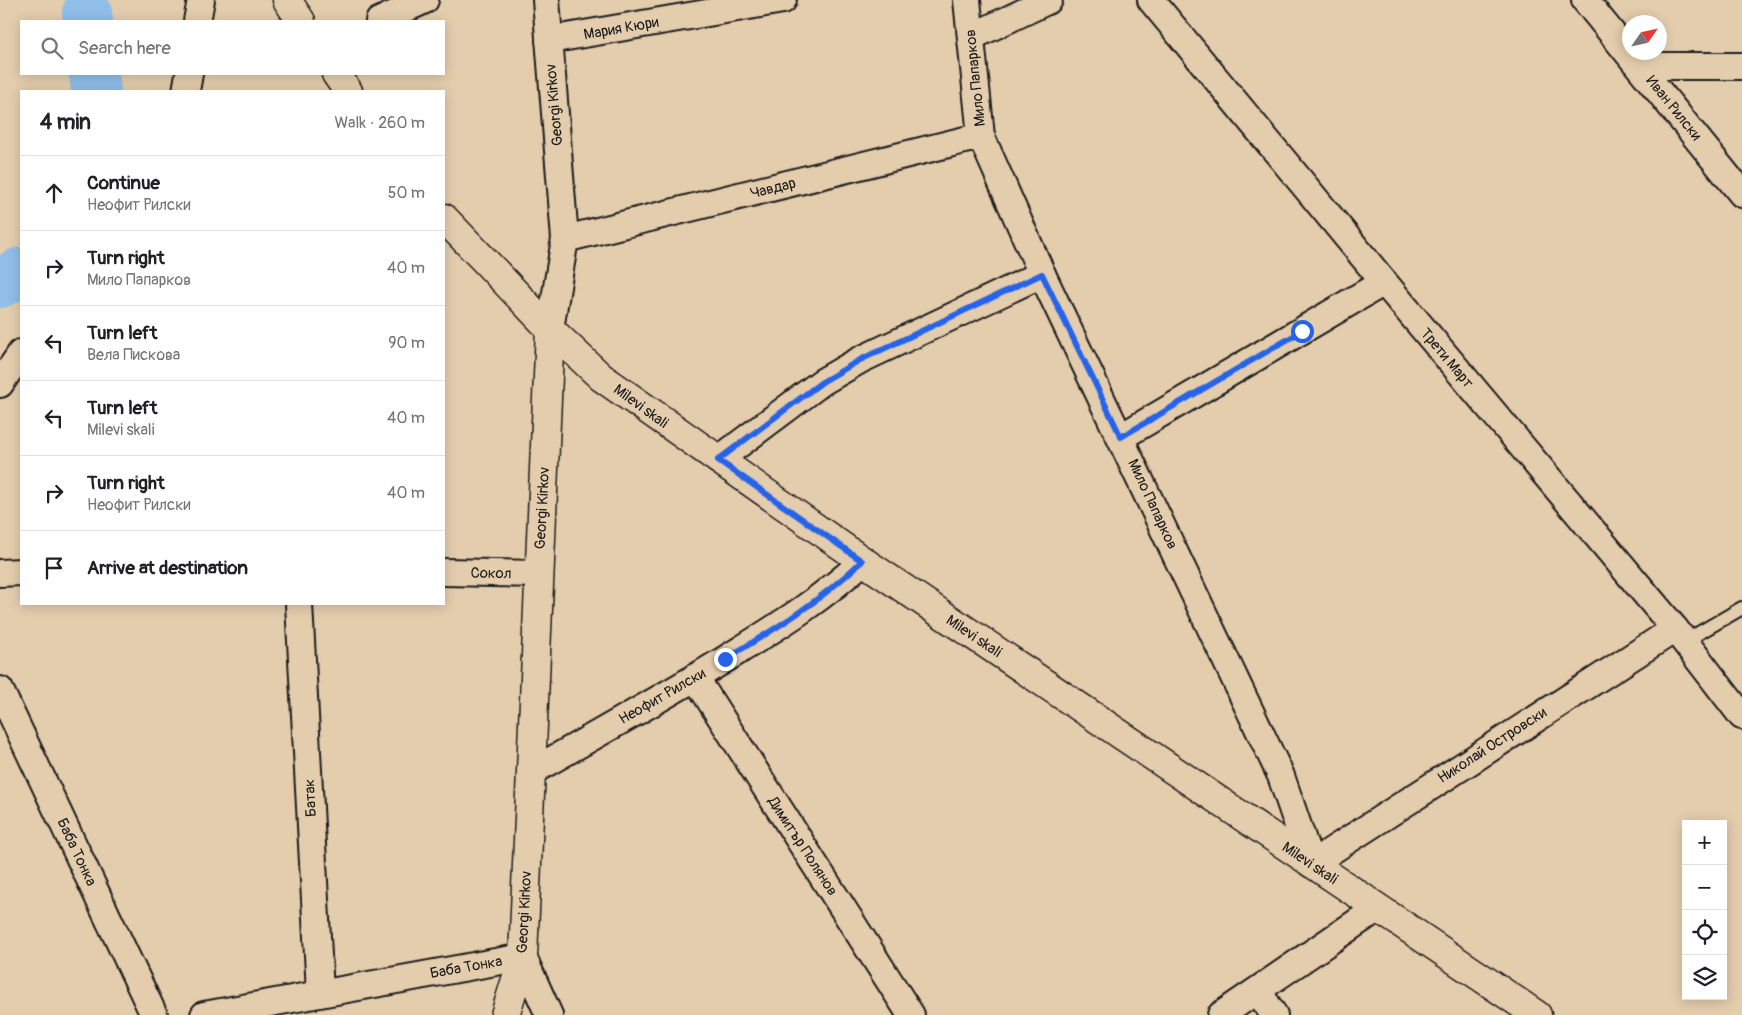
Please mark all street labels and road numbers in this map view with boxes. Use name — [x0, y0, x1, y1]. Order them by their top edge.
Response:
street label: Мария Кюри — [582, 12, 660, 44]
street label: Мило Папарков — [961, 28, 990, 127]
street label: Georgi Kirkov — [541, 63, 568, 147]
street label: Иван Рилски — [1642, 72, 1706, 145]
street label: Чавдар — [748, 174, 798, 203]
street label: Трети Март — [1416, 324, 1478, 393]
street label: Milevi skali — [610, 380, 672, 433]
street label: Мило Папарков — [1123, 456, 1182, 552]
street label: Georgi Kirkov — [531, 466, 554, 550]
street label: Сокол — [470, 564, 512, 583]
street label: Milevi skali — [942, 611, 1006, 662]
street label: Неофит Рилски — [615, 664, 709, 729]
street label: Николай Островски — [1434, 703, 1551, 788]
street label: Батак — [300, 778, 321, 818]
street label: Димитър Полянов — [763, 792, 842, 899]
street label: Баба Тонка — [53, 815, 101, 889]
street label: Milevi skali — [1278, 838, 1342, 889]
street label: Georgi Kirkov — [513, 870, 536, 954]
street label: Баба Тонка — [429, 952, 504, 983]

